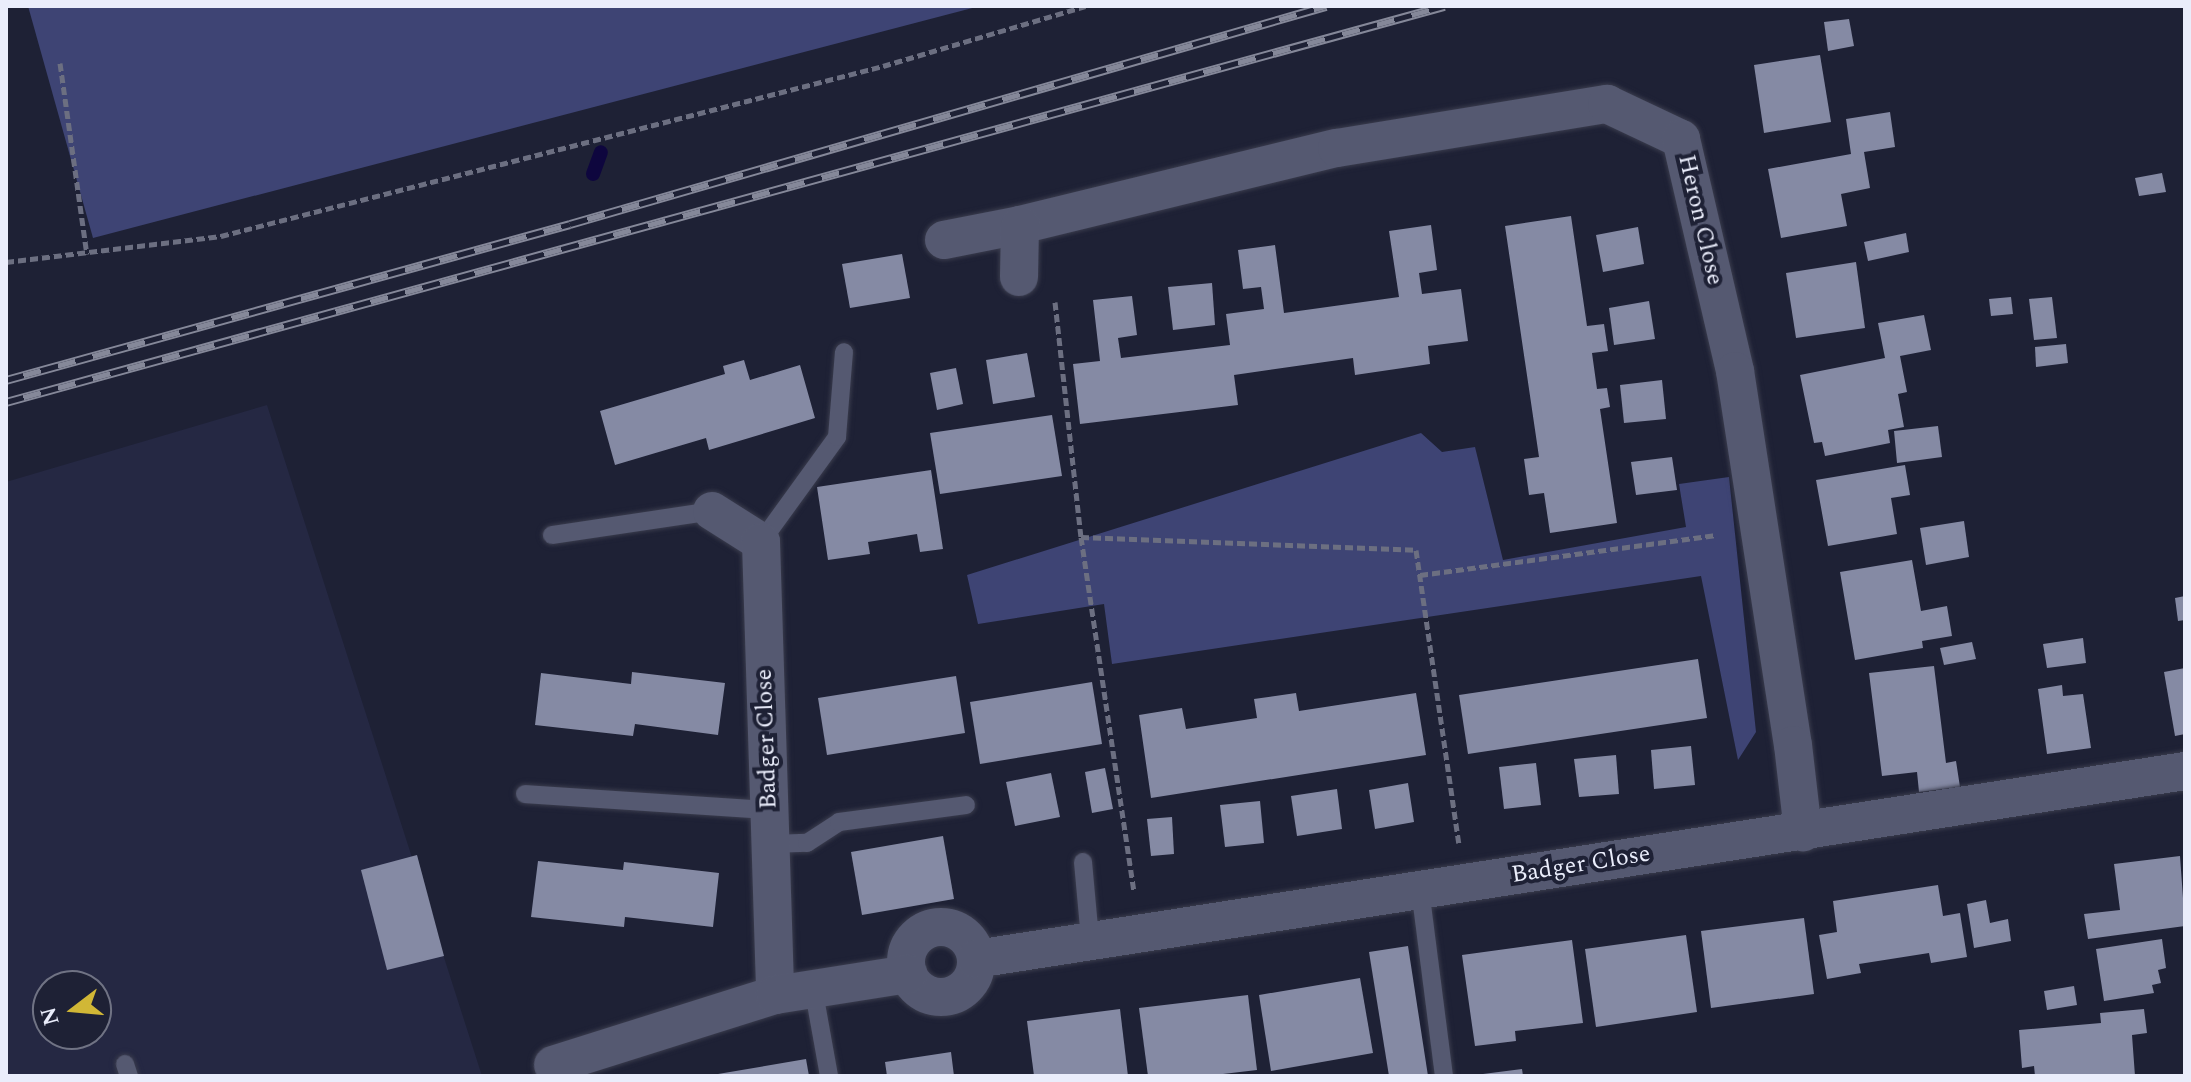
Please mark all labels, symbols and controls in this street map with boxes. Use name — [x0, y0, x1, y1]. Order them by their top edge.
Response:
street label: Heron Close — [1671, 152, 1729, 288]
street label: Badger Close — [750, 668, 784, 810]
street label: Badger Close — [1509, 840, 1653, 890]
north arrow — [32, 970, 112, 1050]
text: N — [32, 1003, 69, 1029]

